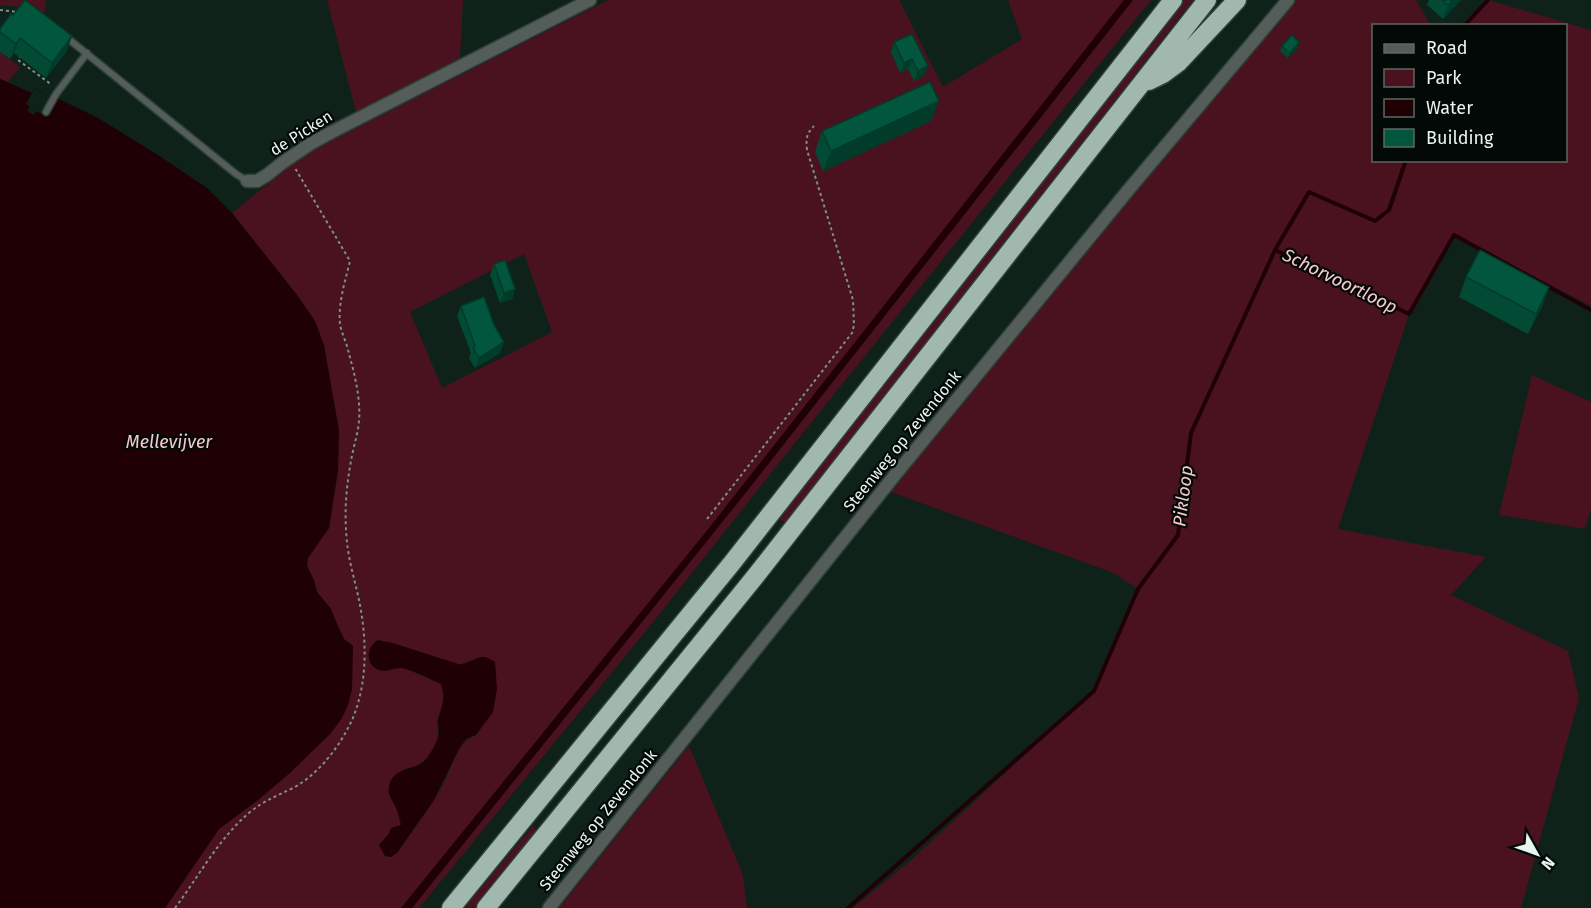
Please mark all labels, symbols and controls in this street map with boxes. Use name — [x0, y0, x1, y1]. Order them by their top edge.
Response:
legend — [1372, 24, 1567, 162]
text: Road — [1426, 37, 1468, 59]
text: Park — [1426, 67, 1462, 89]
text: Water — [1426, 97, 1473, 119]
street label: de Picken — [266, 106, 336, 160]
text: Building — [1426, 127, 1494, 149]
water label: Schorvoortloop — [1278, 243, 1401, 318]
street label: Steenweg op Zevendonk — [839, 366, 965, 515]
water label: Mellevijver — [126, 431, 213, 453]
water label: Pikloop — [1168, 464, 1198, 528]
street label: Steenweg op Zevendonk — [535, 745, 661, 894]
north arrow — [1507, 824, 1567, 884]
text: N — [1537, 853, 1559, 873]

